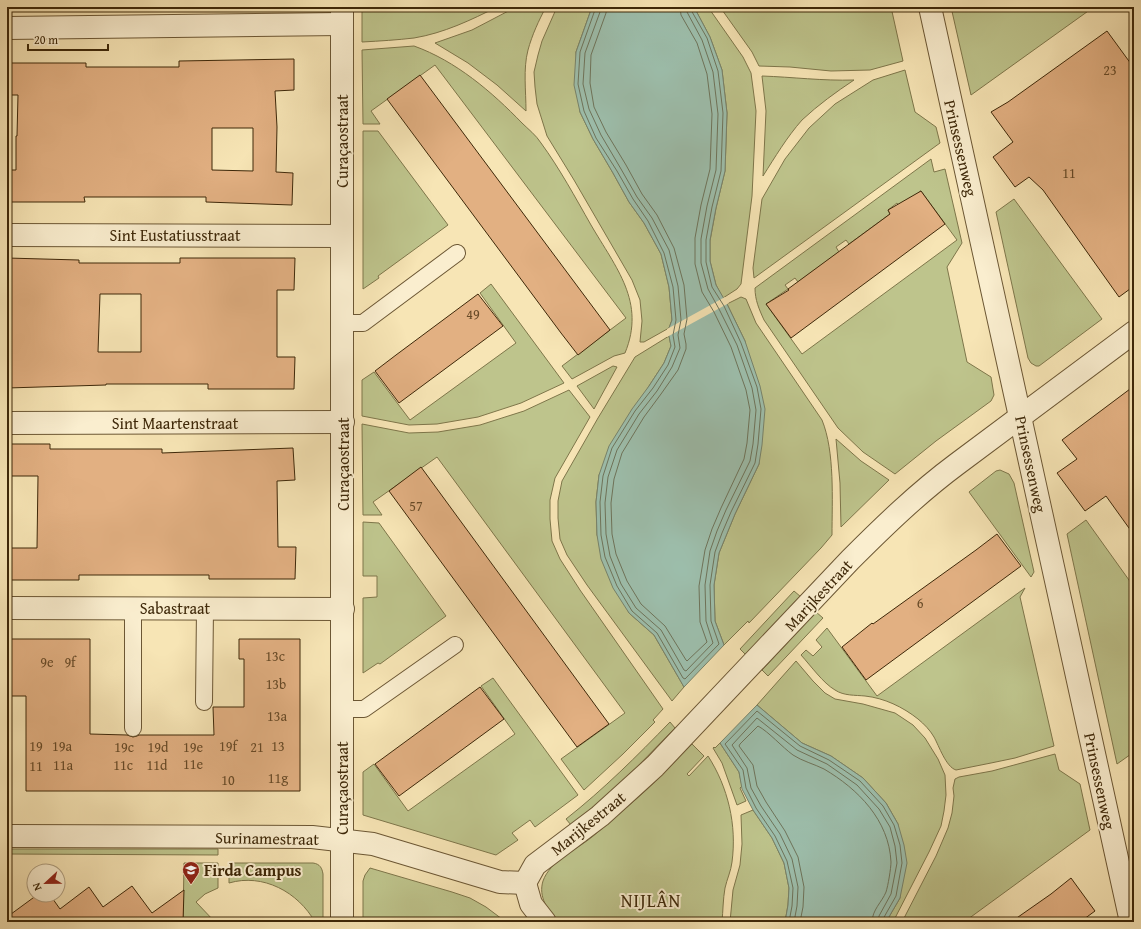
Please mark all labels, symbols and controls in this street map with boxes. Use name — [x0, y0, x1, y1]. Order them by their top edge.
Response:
scale bar — [28, 26, 108, 52]
text: 20 m — [34, 31, 58, 48]
house number: 23 — [1103, 60, 1117, 80]
street label: Curaçaostraat — [330, 94, 354, 188]
street label: Prinsessenweg — [938, 97, 984, 199]
house number: 11 — [1062, 163, 1076, 183]
street label: Sint Eustatiusstraat — [109, 223, 241, 247]
house number: 49 — [466, 304, 480, 324]
street label: Sint Maartenstraat — [112, 411, 239, 435]
street label: Prinsessenweg — [1009, 413, 1053, 515]
street label: Curaçaostraat — [331, 417, 355, 511]
house number: 57 — [409, 496, 423, 516]
street label: Marijkestraat — [778, 553, 858, 636]
house number: 6 — [917, 593, 924, 613]
street label: Sabastraat — [140, 596, 211, 620]
house number: 13c — [265, 646, 285, 666]
house number: 9e — [40, 652, 54, 672]
house number: 9f — [64, 652, 77, 672]
house number: 13b — [266, 674, 286, 694]
house number: 13a — [267, 706, 287, 726]
street label: Prinsessenweg — [1078, 730, 1122, 832]
house number: 19 — [29, 736, 43, 756]
house number: 19a — [52, 736, 72, 756]
house number: 19f — [219, 736, 238, 756]
house number: 13 — [271, 736, 285, 756]
house number: 19c — [114, 737, 134, 757]
house number: 19d — [148, 737, 169, 757]
house number: 19e — [183, 737, 203, 757]
house number: 21 — [250, 737, 264, 757]
street label: Curaçaostraat — [330, 741, 354, 835]
house number: 11e — [183, 754, 203, 774]
house number: 11a — [53, 755, 73, 775]
house number: 11c — [113, 755, 133, 775]
house number: 11d — [147, 755, 168, 775]
house number: 11 — [29, 756, 43, 776]
house number: 11g — [268, 768, 288, 788]
house number: 10 — [221, 770, 235, 790]
street label: Marijkestraat — [545, 785, 631, 861]
street label: Surinamestraat — [215, 825, 319, 851]
place label: Firda Campus — [204, 858, 302, 882]
school or university icon: Firda Campus — [181, 860, 201, 885]
north arrow — [26, 863, 66, 903]
text: N — [28, 880, 46, 893]
district label: NIJLÂN — [621, 887, 681, 914]

